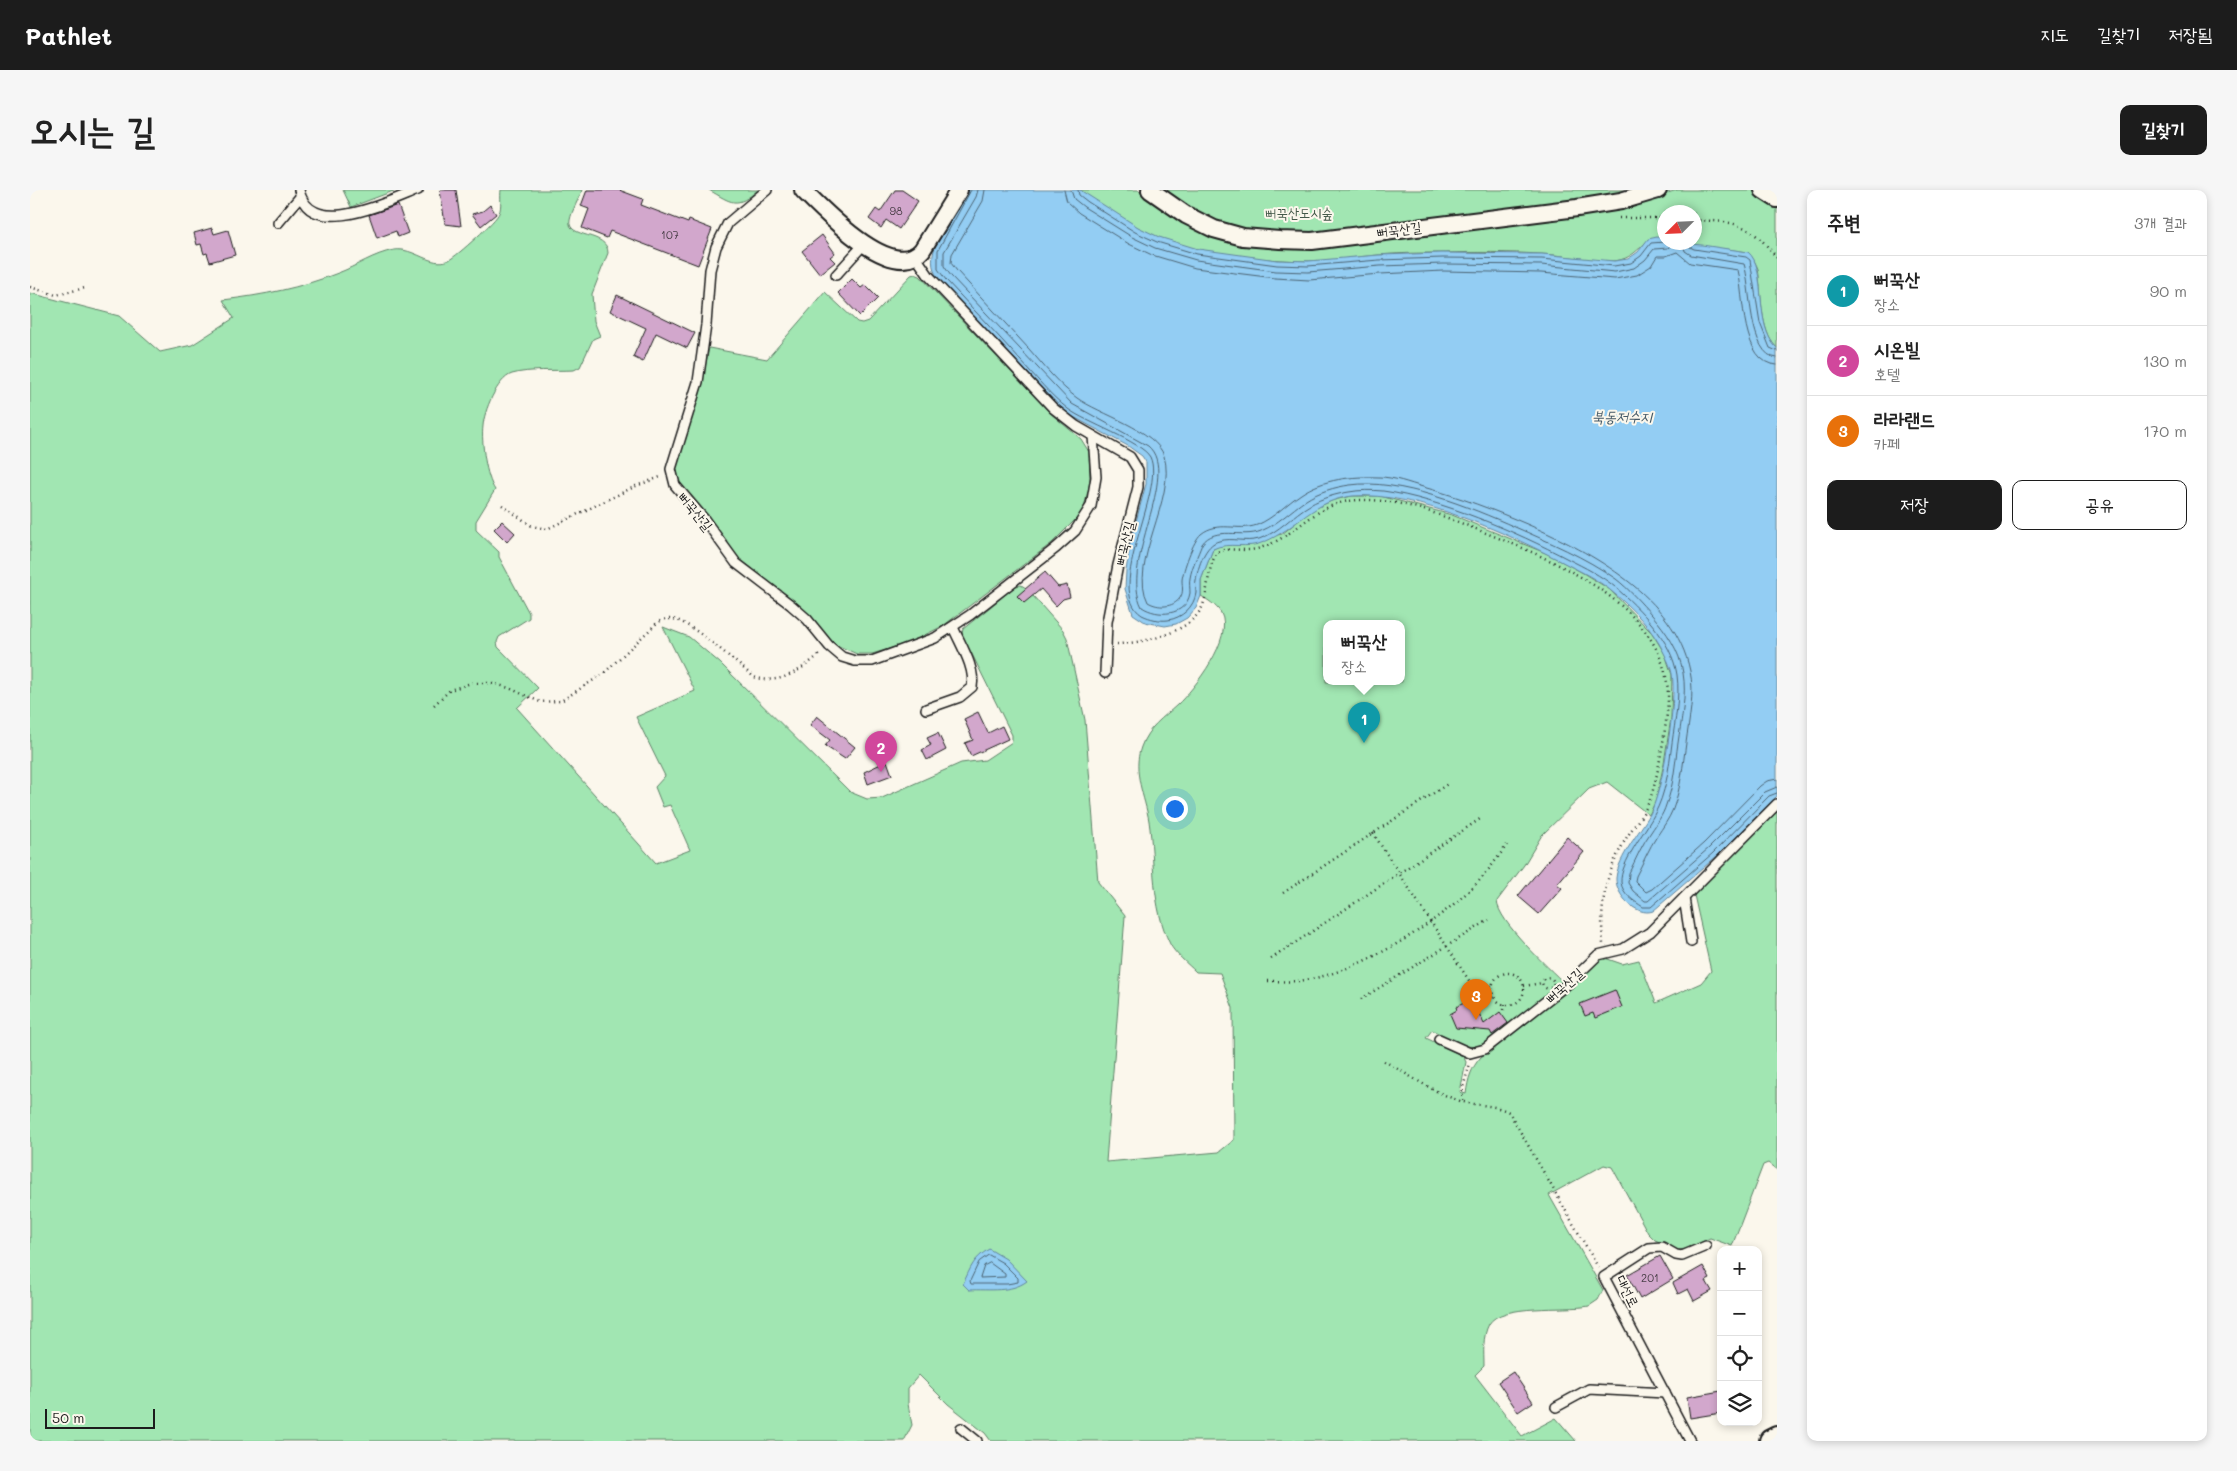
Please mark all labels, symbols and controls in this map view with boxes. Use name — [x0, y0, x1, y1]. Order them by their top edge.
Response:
text: Pathlet — [25, 20, 112, 51]
text: 지도 — [2040, 22, 2069, 46]
text: 길찾기 — [2097, 22, 2141, 46]
text: 저장됨 — [2169, 22, 2212, 46]
button: 길찾기 — [2120, 105, 2207, 155]
text: 오시는 길 — [30, 106, 155, 152]
house number: 98 — [889, 203, 903, 218]
park label: 뻐꾹산도시숲 — [1265, 203, 1333, 222]
north arrow — [1657, 205, 1702, 250]
text: 주변 — [1827, 208, 1861, 235]
text: 3개 결과 — [2134, 212, 2187, 233]
street label: 뻐꾹산길 — [1375, 217, 1423, 241]
house number: 107 — [661, 227, 679, 242]
text: 뻐꾹산 — [1874, 266, 1920, 291]
text: 1 — [1839, 280, 1847, 301]
text: 90 m — [2150, 280, 2187, 301]
text: 장소 — [1874, 293, 1900, 314]
text: 시온빌 — [1874, 336, 1920, 361]
text: 2 — [1839, 350, 1847, 371]
text: 130 m — [2143, 350, 2187, 371]
text: 호텔 — [1874, 363, 1900, 384]
water label: 북동저수지 — [1592, 406, 1654, 426]
text: 라라랜드 — [1874, 406, 1935, 431]
text: 3 — [1838, 420, 1848, 441]
text: 170 m — [2143, 420, 2187, 441]
text: 카페 — [1874, 433, 1900, 454]
button: 저장 — [1827, 480, 2002, 530]
button: 공유 — [2012, 480, 2187, 530]
street label: 뻐꾹산길 — [674, 488, 718, 535]
street label: 뻐꾹산길 — [1109, 518, 1139, 567]
popup — [1323, 620, 1405, 685]
text: 뻐꾹산 — [1341, 628, 1387, 653]
text: 장소 — [1341, 655, 1367, 676]
pin: 1 — [1348, 702, 1380, 743]
pin: 2 — [865, 731, 897, 772]
your location — [1162, 796, 1188, 822]
street label: 뻐꾹산길 — [1541, 963, 1588, 1007]
pin: 3 — [1460, 979, 1492, 1020]
map controls — [1717, 1246, 1762, 1426]
button: + — [1717, 1246, 1762, 1291]
house number: 201 — [1641, 1270, 1659, 1285]
street label: 대선로 — [1612, 1272, 1644, 1310]
button: − — [1717, 1291, 1762, 1336]
button: locate — [1717, 1336, 1762, 1381]
button: layers — [1717, 1381, 1762, 1426]
scale bar — [45, 1406, 155, 1429]
text: 50 m — [52, 1408, 84, 1427]

